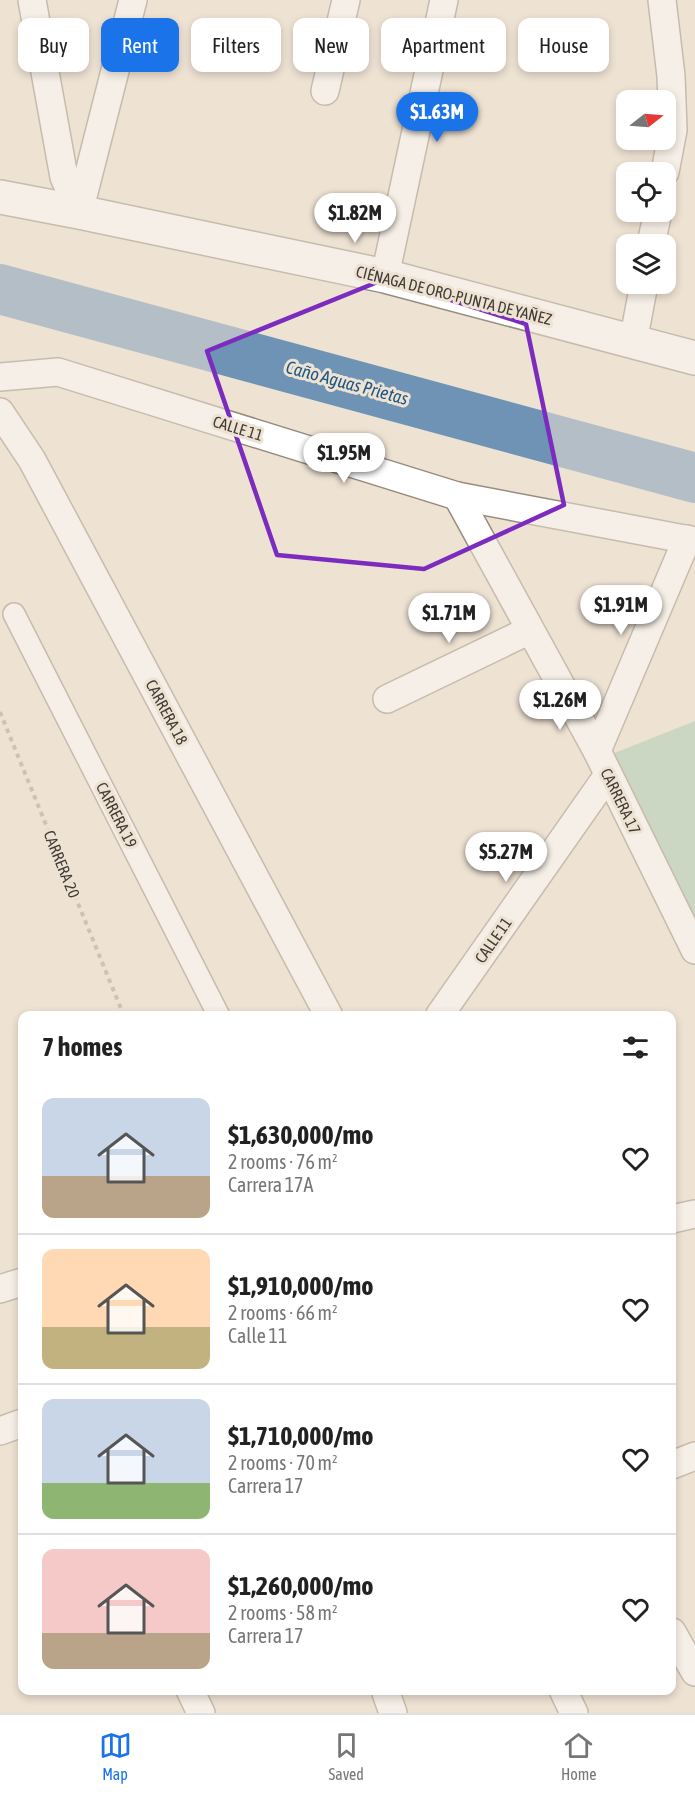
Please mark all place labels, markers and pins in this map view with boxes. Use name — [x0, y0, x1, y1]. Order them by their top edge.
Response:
pin: $1.63M — [388, 92, 486, 143]
pin: $1.82M — [306, 193, 404, 244]
pin: $1.95M — [295, 433, 393, 484]
pin: $1.91M — [572, 585, 670, 636]
pin: $1.71M — [400, 593, 498, 644]
pin: $1.26M — [511, 680, 609, 731]
pin: $5.27M — [457, 832, 555, 883]

